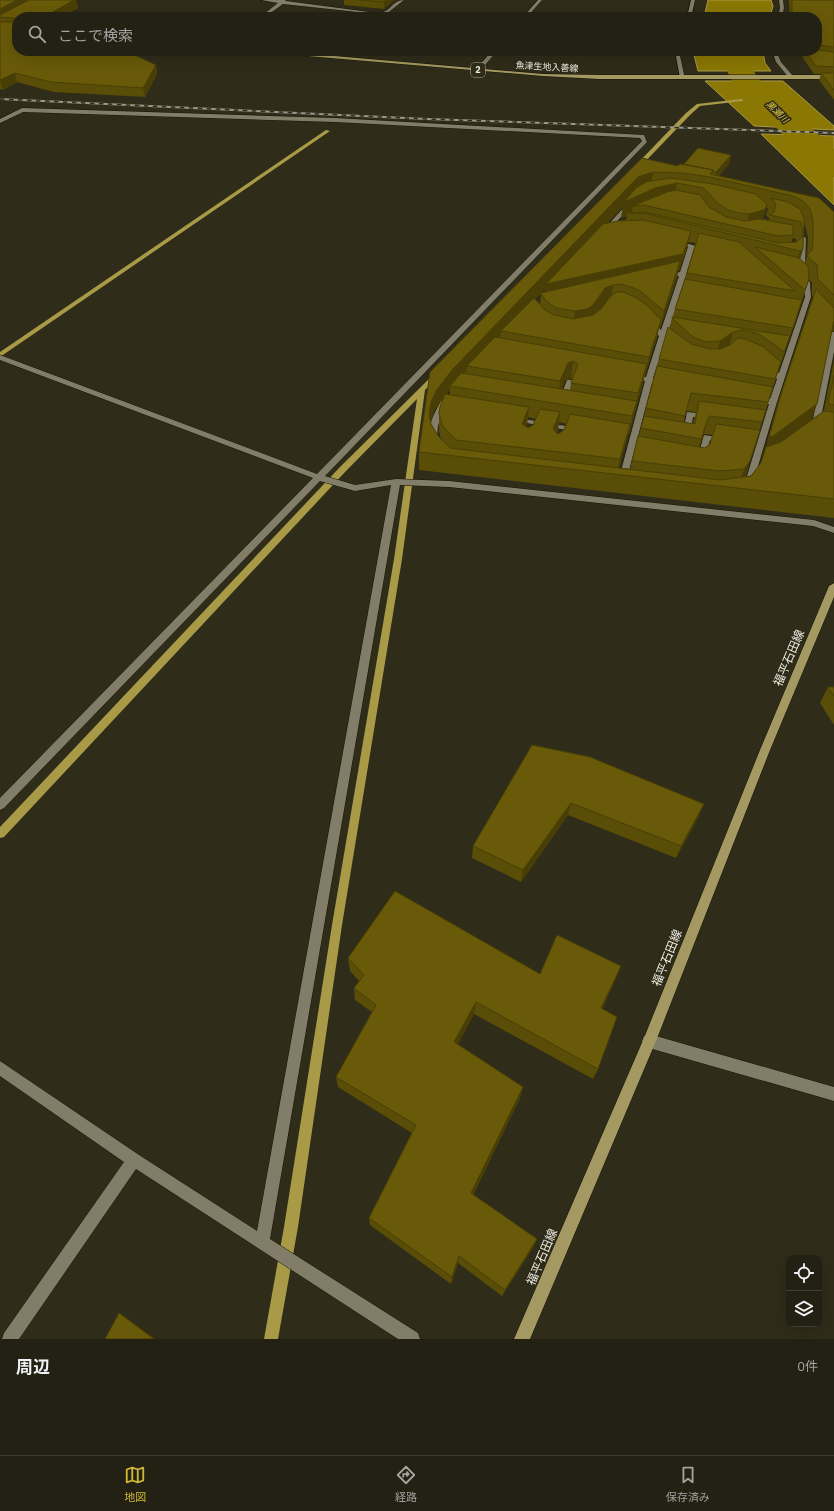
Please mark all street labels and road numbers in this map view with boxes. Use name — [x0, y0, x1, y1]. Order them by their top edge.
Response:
street label: 魚津生地入善線 — [515, 59, 580, 74]
road number: 2 — [471, 63, 485, 77]
street label: 福平石田線 — [770, 627, 807, 688]
street label: 福平石田線 — [648, 927, 685, 988]
street label: 福平石田線 — [523, 1226, 560, 1287]

